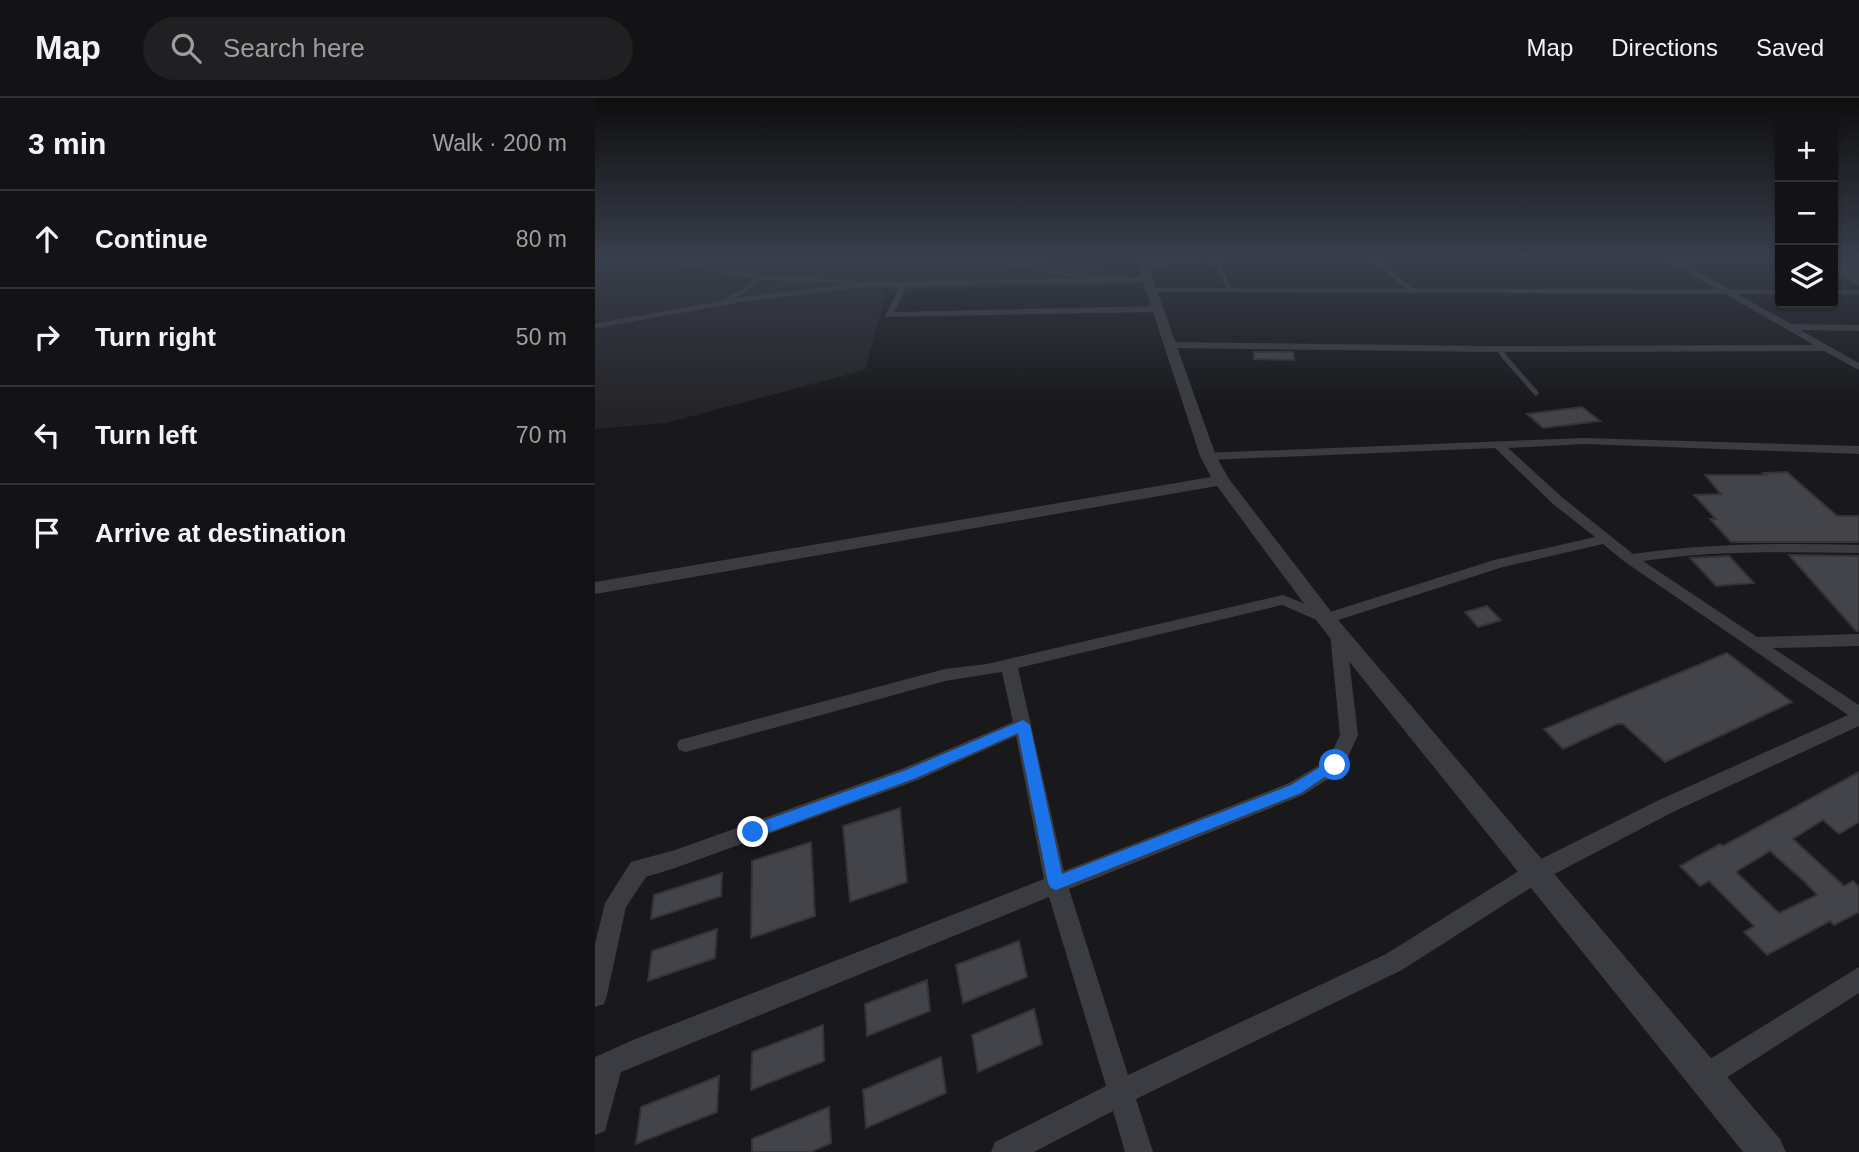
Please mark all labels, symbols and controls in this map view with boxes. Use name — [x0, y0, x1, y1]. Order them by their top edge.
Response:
search box — [143, 17, 633, 80]
text: Map — [35, 29, 101, 66]
icon: search — [167, 29, 205, 67]
text: Search here — [223, 33, 365, 63]
text: Map — [1527, 34, 1573, 61]
text: Directions — [1611, 34, 1718, 61]
text: Saved — [1756, 34, 1824, 61]
map controls — [1775, 119, 1838, 308]
button: + — [1775, 119, 1838, 182]
text: 3 min — [28, 127, 106, 160]
text: Walk · 200 m — [432, 130, 567, 156]
button: − — [1775, 182, 1838, 245]
icon: ahead — [28, 220, 66, 258]
text: Continue — [95, 224, 208, 254]
text: 80 m — [516, 226, 567, 252]
button: layers — [1775, 245, 1838, 308]
icon: right — [28, 318, 66, 356]
text: Turn right — [95, 322, 216, 352]
text: 50 m — [516, 324, 567, 350]
icon: left — [28, 416, 66, 454]
text: Turn left — [95, 420, 197, 450]
text: 70 m — [516, 422, 567, 448]
icon: arrive — [28, 514, 66, 552]
text: Arrive at destination — [95, 518, 346, 548]
route start — [1319, 749, 1350, 780]
route end — [737, 816, 768, 847]

